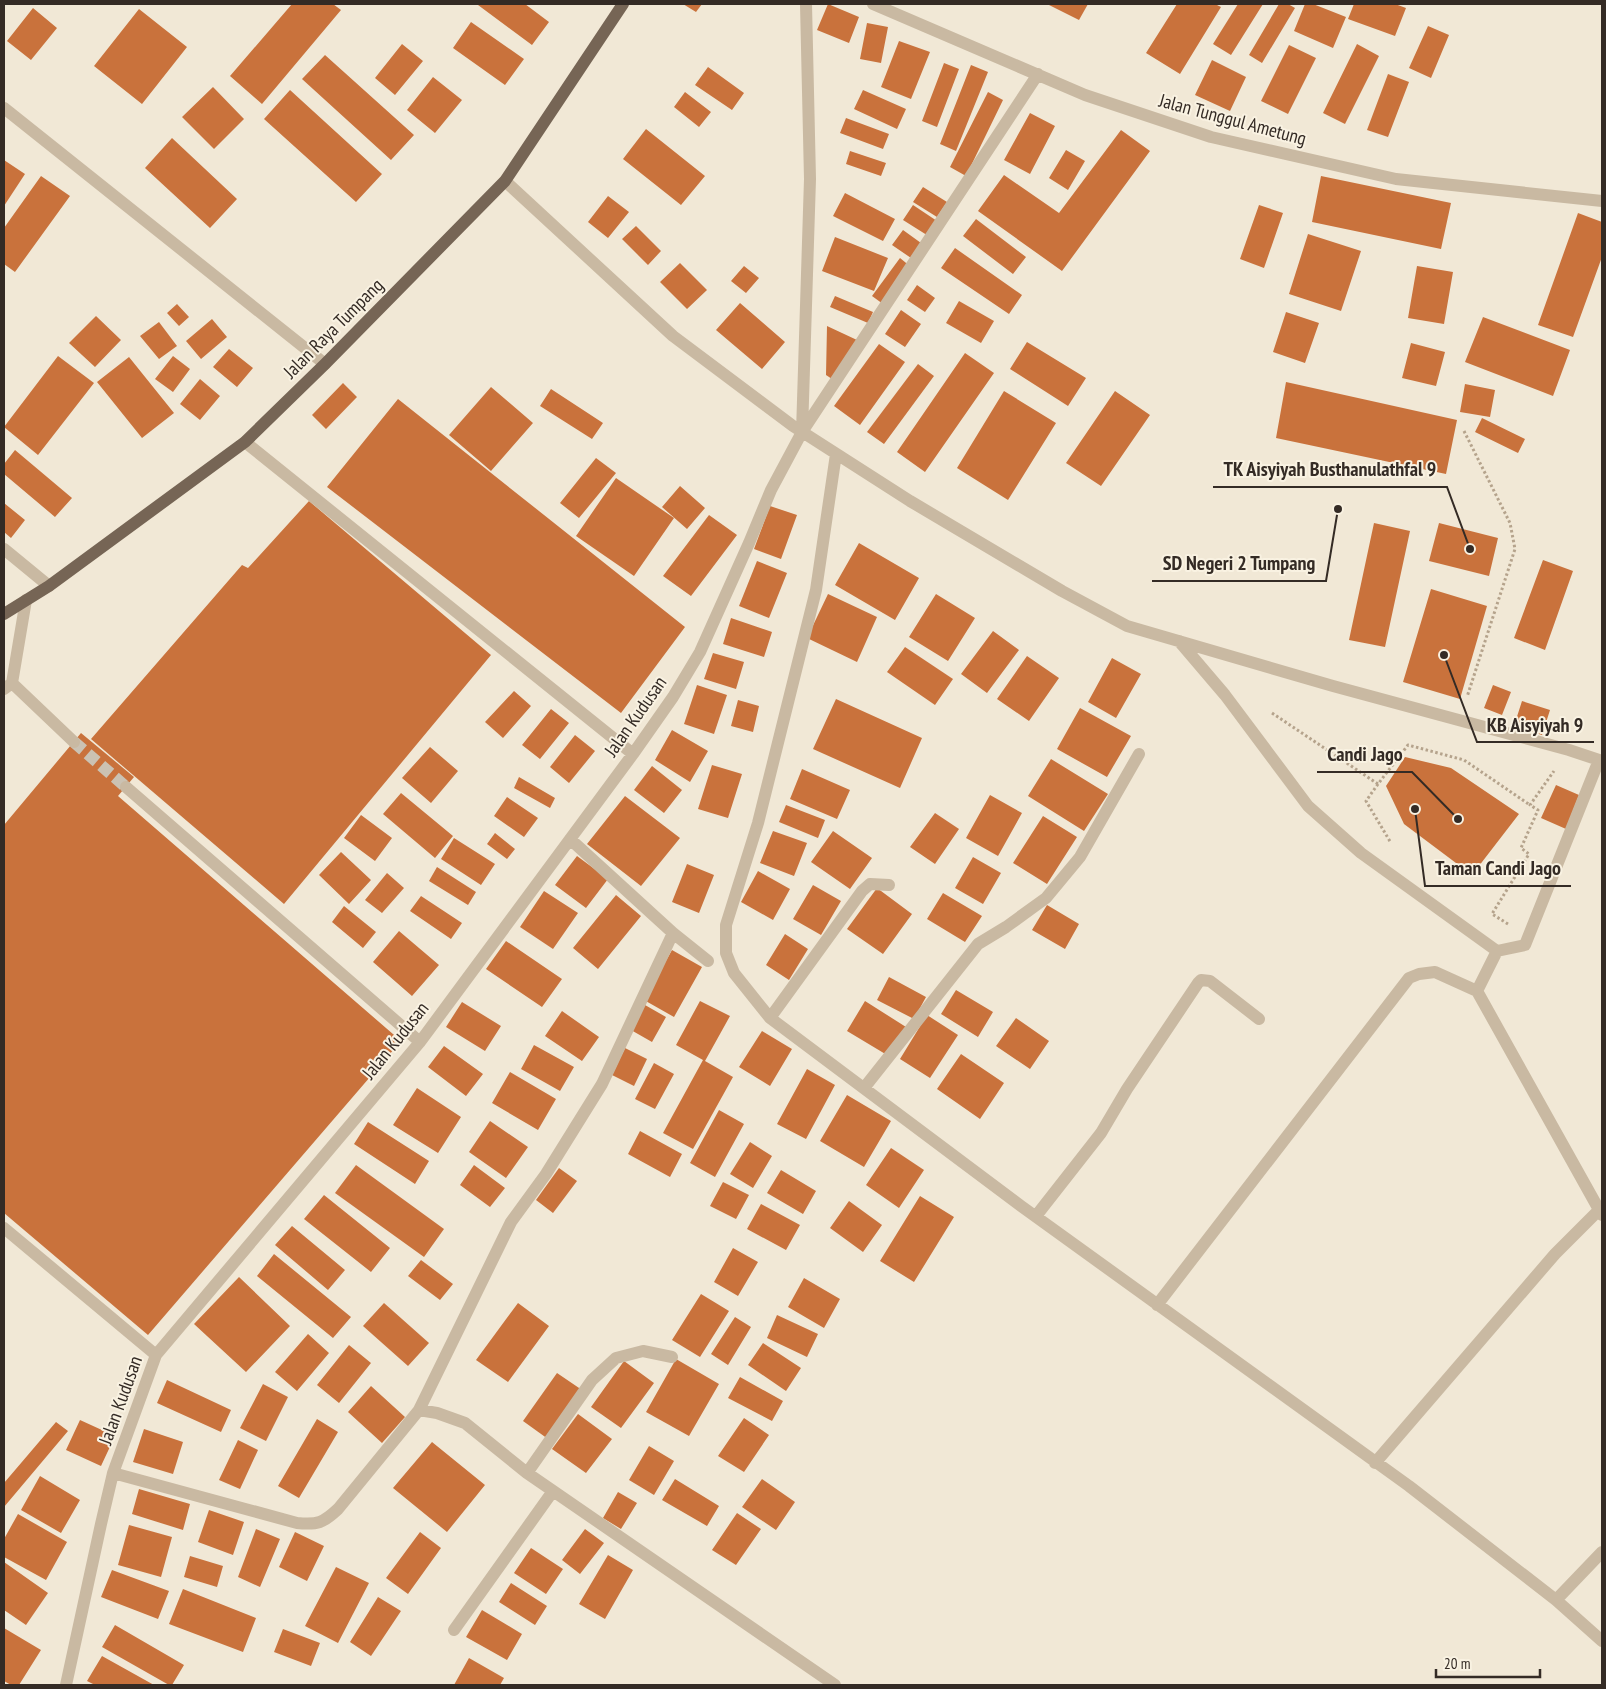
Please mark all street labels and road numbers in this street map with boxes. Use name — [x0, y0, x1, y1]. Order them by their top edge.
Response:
street label: Jalan Tunggul Ametung — [1156, 88, 1309, 150]
street label: Jalan Raya Tumpang — [277, 273, 388, 384]
street label: Jalan Kudusan — [598, 671, 671, 762]
street label: Jalan Kudusan — [356, 996, 433, 1084]
street label: Jalan Kudusan — [93, 1352, 147, 1449]

